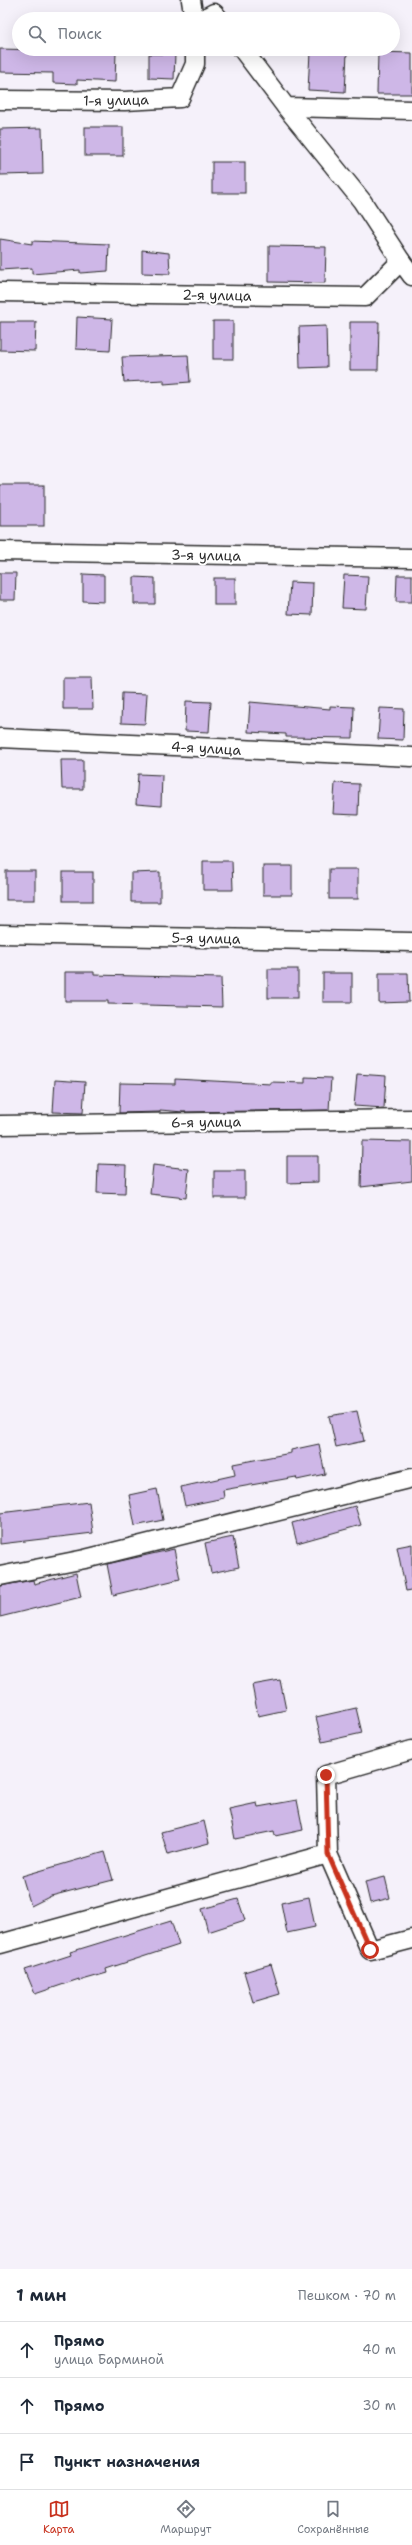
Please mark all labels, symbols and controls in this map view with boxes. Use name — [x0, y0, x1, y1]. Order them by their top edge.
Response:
search box — [12, 12, 400, 56]
icon: search — [26, 23, 48, 45]
text: Поиск — [58, 24, 102, 44]
street label: 1-я улица — [83, 90, 149, 110]
street label: 2-я улица — [182, 285, 252, 305]
street label: 3-я улица — [171, 545, 241, 565]
street label: 4-я улица — [170, 737, 242, 759]
street label: 5-я улица — [171, 928, 241, 948]
street label: 6-я улица — [171, 1112, 241, 1132]
route end — [317, 1766, 335, 1784]
route start — [361, 1941, 379, 1959]
text: 1 мин — [16, 2284, 66, 2306]
text: Пешком · 70 m — [298, 2287, 396, 2304]
text: Прямо — [54, 2331, 104, 2351]
icon: ahead — [16, 2339, 38, 2361]
text: 40 m — [362, 2341, 396, 2358]
text: улица Барминой — [54, 2351, 164, 2368]
icon: ahead — [16, 2395, 38, 2417]
text: Прямо — [54, 2396, 104, 2416]
text: 30 m — [362, 2397, 396, 2414]
icon: arrive — [16, 2451, 38, 2473]
text: Пункт назначения — [54, 2452, 200, 2472]
tab: Карта — [43, 2498, 74, 2537]
tab: Маршрут — [160, 2498, 211, 2537]
tab: Сохранённые — [297, 2498, 369, 2537]

